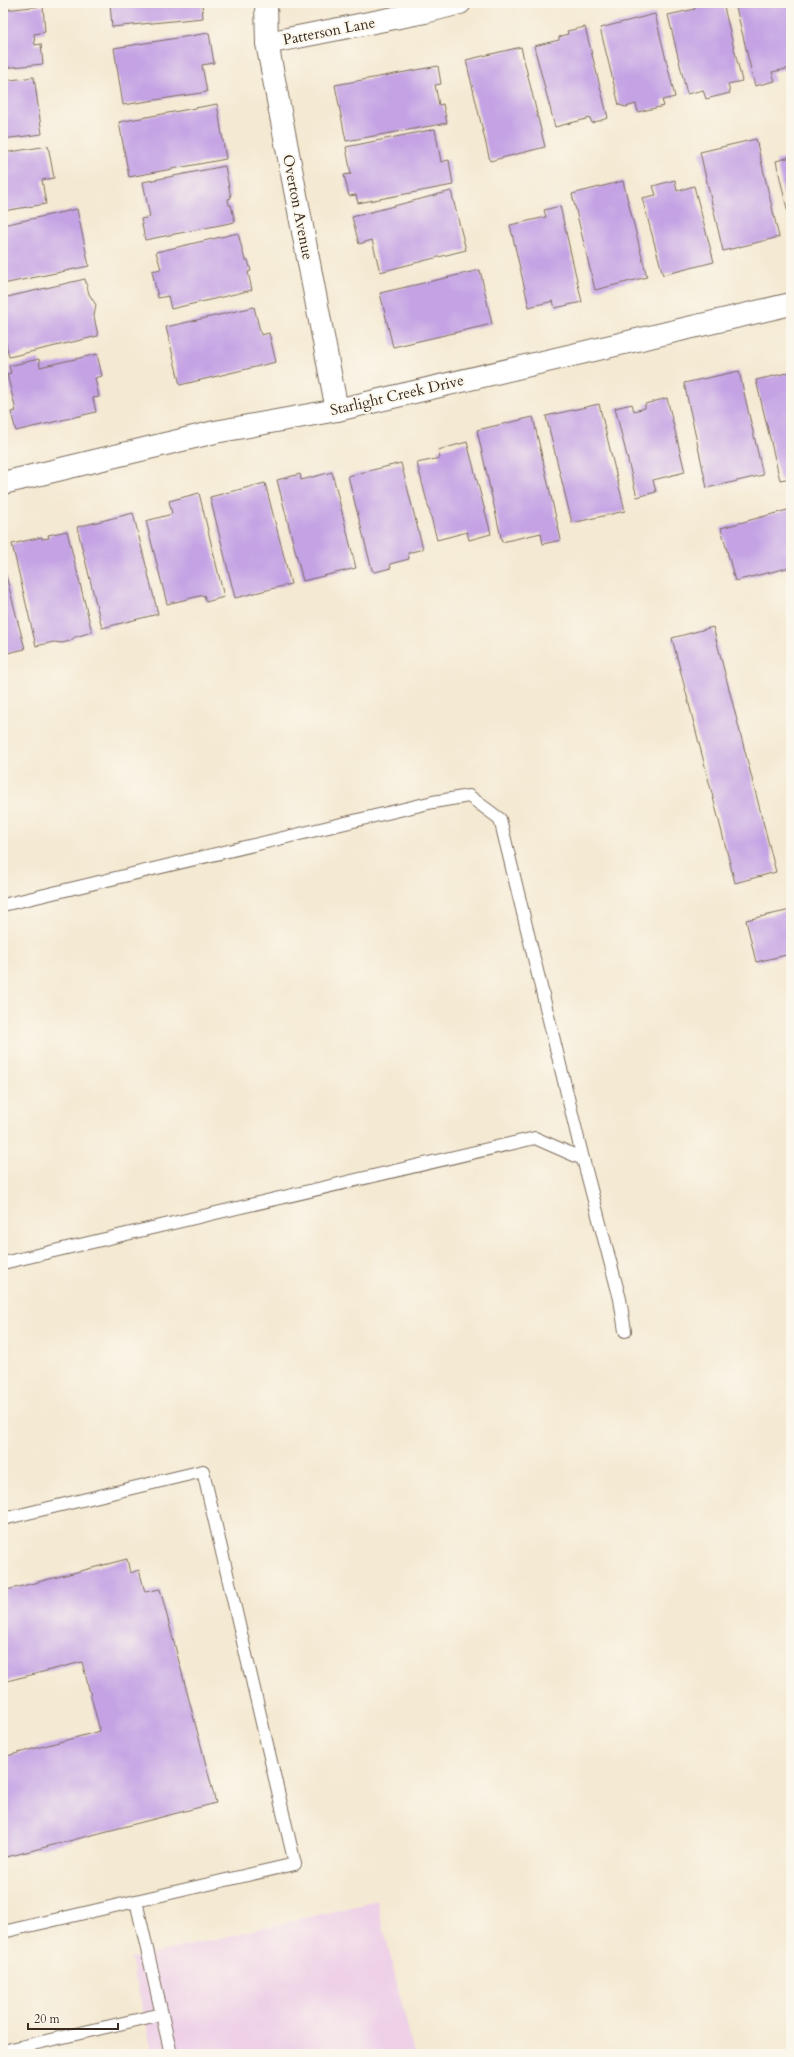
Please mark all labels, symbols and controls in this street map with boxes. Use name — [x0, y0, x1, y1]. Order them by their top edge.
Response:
street label: Patterson Lane — [281, 12, 377, 50]
street label: Overton Avenue — [278, 153, 318, 262]
street label: Starlight Creek Drive — [328, 370, 466, 420]
scale bar — [28, 2005, 118, 2031]
text: 20 m — [34, 2011, 61, 2027]

